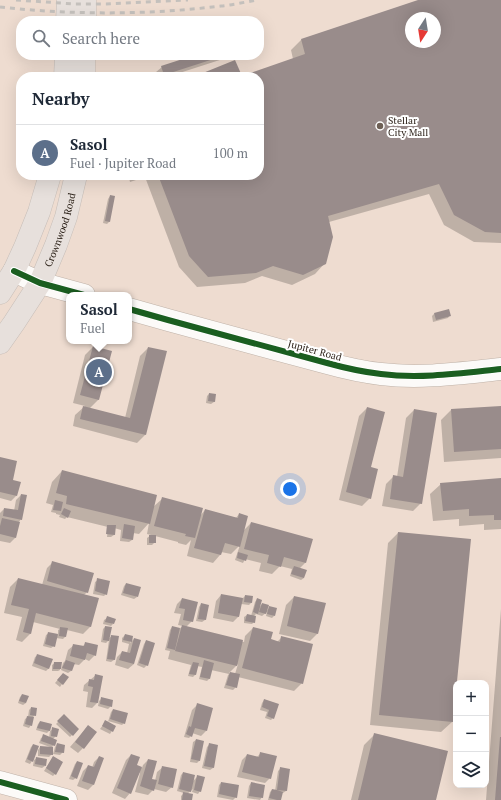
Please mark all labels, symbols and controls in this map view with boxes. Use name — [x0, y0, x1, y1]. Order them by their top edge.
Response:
north arrow — [405, 12, 441, 48]
search box — [16, 16, 264, 60]
icon: search — [30, 27, 52, 49]
text: Search here — [62, 28, 140, 48]
text: Nearby — [32, 87, 90, 110]
place label: Stellar City Mall — [388, 114, 428, 139]
marker: Stellar City Mall — [375, 121, 385, 131]
text: Sasol — [70, 134, 107, 154]
text: A — [40, 144, 50, 162]
text: 100 m — [213, 144, 248, 162]
text: Fuel · Jupiter Road — [70, 154, 176, 172]
street label: Crownwood Road — [41, 191, 79, 269]
popup — [66, 292, 132, 344]
text: Sasol — [80, 299, 118, 319]
text: Fuel — [80, 319, 105, 337]
street label: Jupiter Road — [287, 337, 344, 364]
pin: A — [86, 357, 112, 387]
your location — [280, 479, 300, 499]
map controls — [453, 680, 489, 788]
button: + — [453, 680, 489, 716]
button: − — [453, 716, 489, 752]
button: layers — [453, 752, 489, 788]

